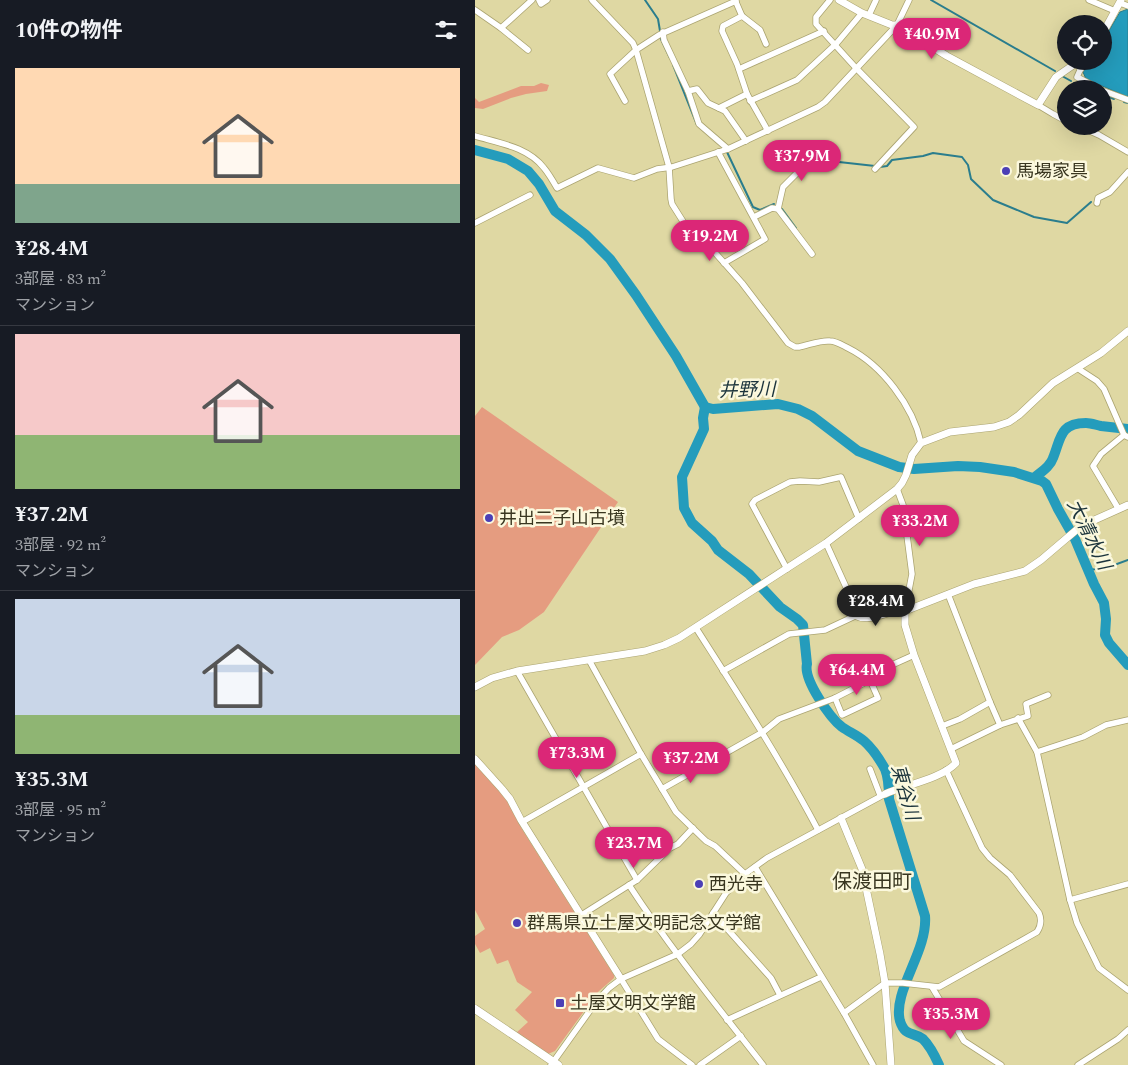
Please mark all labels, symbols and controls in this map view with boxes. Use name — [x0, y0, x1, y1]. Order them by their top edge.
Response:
text: 10件の物件 — [15, 15, 123, 47]
map controls — [1057, 15, 1112, 135]
button: locate — [1057, 15, 1112, 70]
icon: filters — [432, 16, 460, 44]
pin: ¥40.9M — [891, 18, 973, 60]
text: ¥40.9M — [904, 22, 960, 46]
button: layers — [1057, 80, 1112, 135]
icon: home — [193, 101, 283, 191]
pin: ¥37.9M — [761, 140, 843, 182]
text: ¥37.9M — [774, 144, 830, 168]
place label: 馬場家具 — [1016, 158, 1088, 185]
marker: 馬場家具 — [1000, 165, 1012, 177]
pin: ¥19.2M — [669, 220, 751, 262]
text: ¥19.2M — [682, 224, 738, 248]
text: ¥28.4M — [15, 233, 89, 265]
text: 3部屋 · 83 m² — [15, 267, 106, 291]
text: マンション — [15, 293, 95, 317]
icon: home — [193, 366, 283, 456]
water label: 井野川 — [718, 375, 778, 405]
water label: 大清水川 — [1059, 494, 1119, 577]
text: ¥37.2M — [15, 499, 89, 531]
pin: ¥33.2M — [879, 504, 961, 547]
place label: 井出二子山古墳 — [499, 505, 625, 532]
text: ¥33.2M — [892, 509, 948, 533]
marker: 井出二子山古墳 — [483, 512, 495, 524]
text: 3部屋 · 92 m² — [15, 533, 106, 557]
text: マンション — [15, 559, 95, 583]
pin: ¥28.4M — [835, 584, 917, 627]
text: ¥28.4M — [848, 589, 904, 613]
icon: home — [193, 631, 283, 721]
pin: ¥64.4M — [816, 654, 898, 696]
text: ¥64.4M — [829, 658, 885, 682]
pin: ¥73.3M — [536, 736, 618, 779]
text: ¥73.3M — [549, 741, 605, 765]
pin: ¥37.2M — [650, 742, 732, 784]
text: ¥37.2M — [663, 746, 719, 770]
water label: 東谷川 — [883, 761, 927, 826]
text: ¥35.3M — [15, 764, 89, 796]
text: 3部屋 · 95 m² — [15, 798, 106, 822]
text: マンション — [15, 824, 95, 848]
pin: ¥23.7M — [593, 826, 675, 869]
text: ¥23.7M — [606, 831, 662, 855]
district label: 保渡田町 — [832, 867, 912, 897]
place label: 西光寺 — [709, 871, 763, 898]
marker: 西光寺 — [693, 878, 705, 890]
place label: 群馬県立土屋文明記念文学館 — [527, 910, 761, 937]
marker: 群馬県立土屋文明記念文学館 — [511, 917, 523, 929]
place label: 土屋文明文学館 — [570, 990, 696, 1017]
marker: 土屋文明文学館 — [554, 997, 566, 1009]
pin: ¥35.3M — [910, 998, 992, 1040]
text: ¥35.3M — [923, 1002, 979, 1026]

